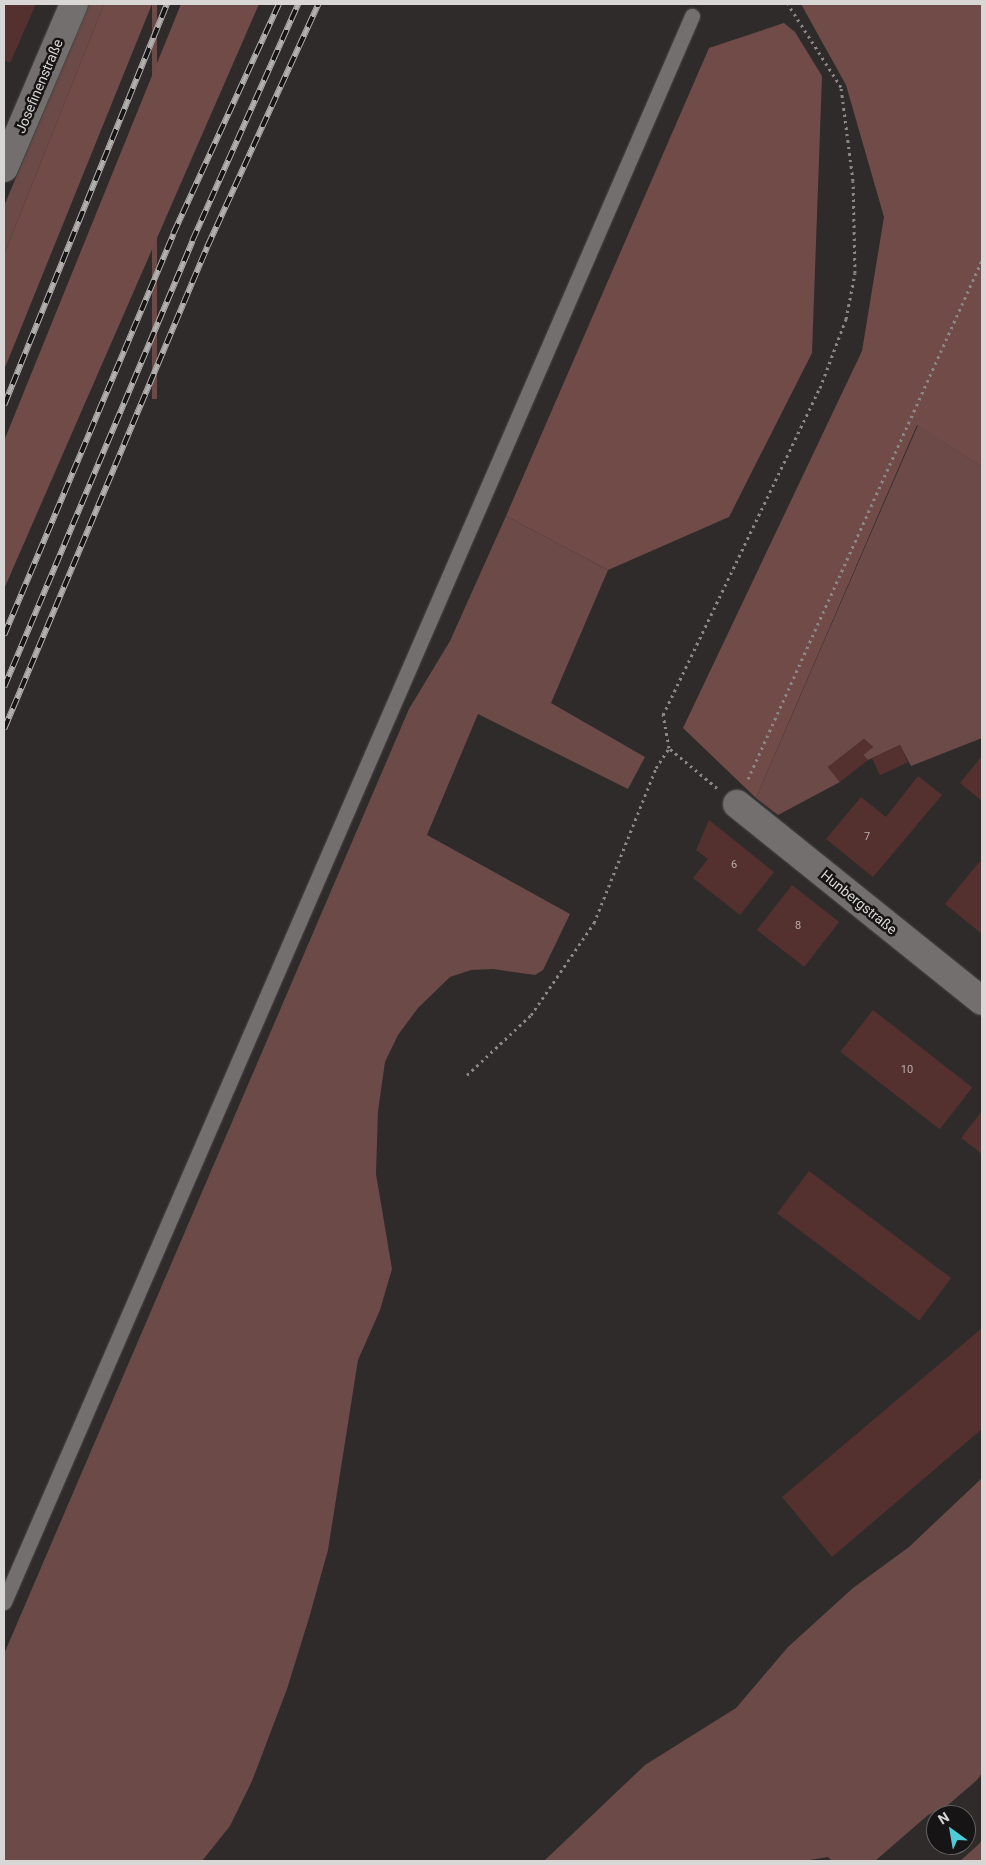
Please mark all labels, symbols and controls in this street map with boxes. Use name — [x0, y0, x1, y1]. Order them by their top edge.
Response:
street label: Josefinenstraße — [12, 36, 66, 136]
house number: 7 — [864, 830, 870, 844]
house number: 6 — [731, 858, 737, 872]
street label: Hunbergstraße — [818, 866, 900, 938]
house number: 8 — [795, 919, 801, 933]
house number: 10 — [901, 1063, 913, 1077]
north arrow — [926, 1805, 976, 1855]
text: N — [935, 1809, 952, 1828]

